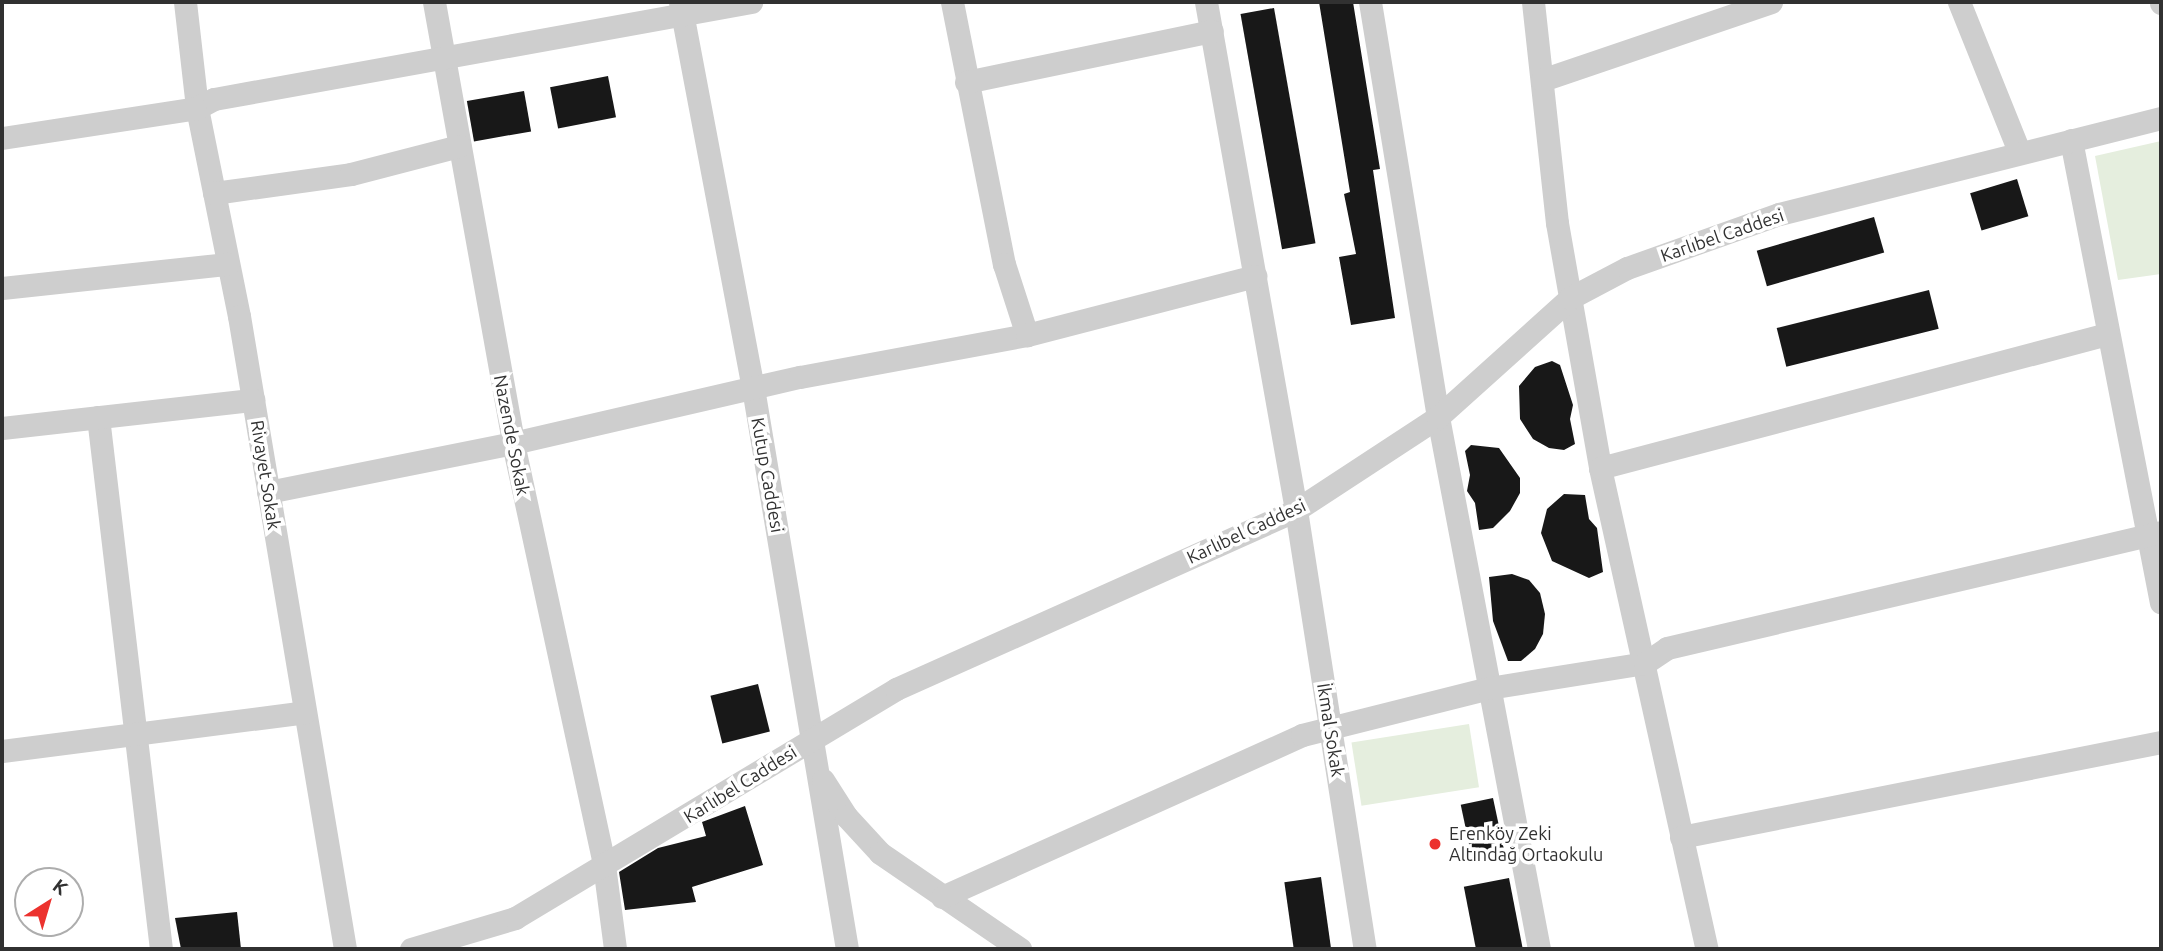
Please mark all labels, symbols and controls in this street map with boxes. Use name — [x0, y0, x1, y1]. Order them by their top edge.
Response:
street label: Karlıbel Caddesi — [1658, 204, 1786, 266]
street label: Nazende Sokak — [490, 373, 534, 497]
street label: Kutup Caddesi — [747, 416, 789, 534]
street label: Rivayet Sokak — [247, 419, 285, 531]
street label: Karlıbel Caddesi — [1183, 494, 1309, 568]
street label: İkmal Sokak — [1313, 682, 1349, 778]
street label: Karlıbel Caddesi — [680, 741, 800, 827]
place label: Erenköy Zeki Altındağ Ortaokulu — [1449, 823, 1603, 866]
marker: Erenköy Zeki Altındağ Ortaokulu — [1427, 836, 1443, 852]
north arrow — [14, 867, 84, 937]
text: K — [49, 874, 72, 899]

